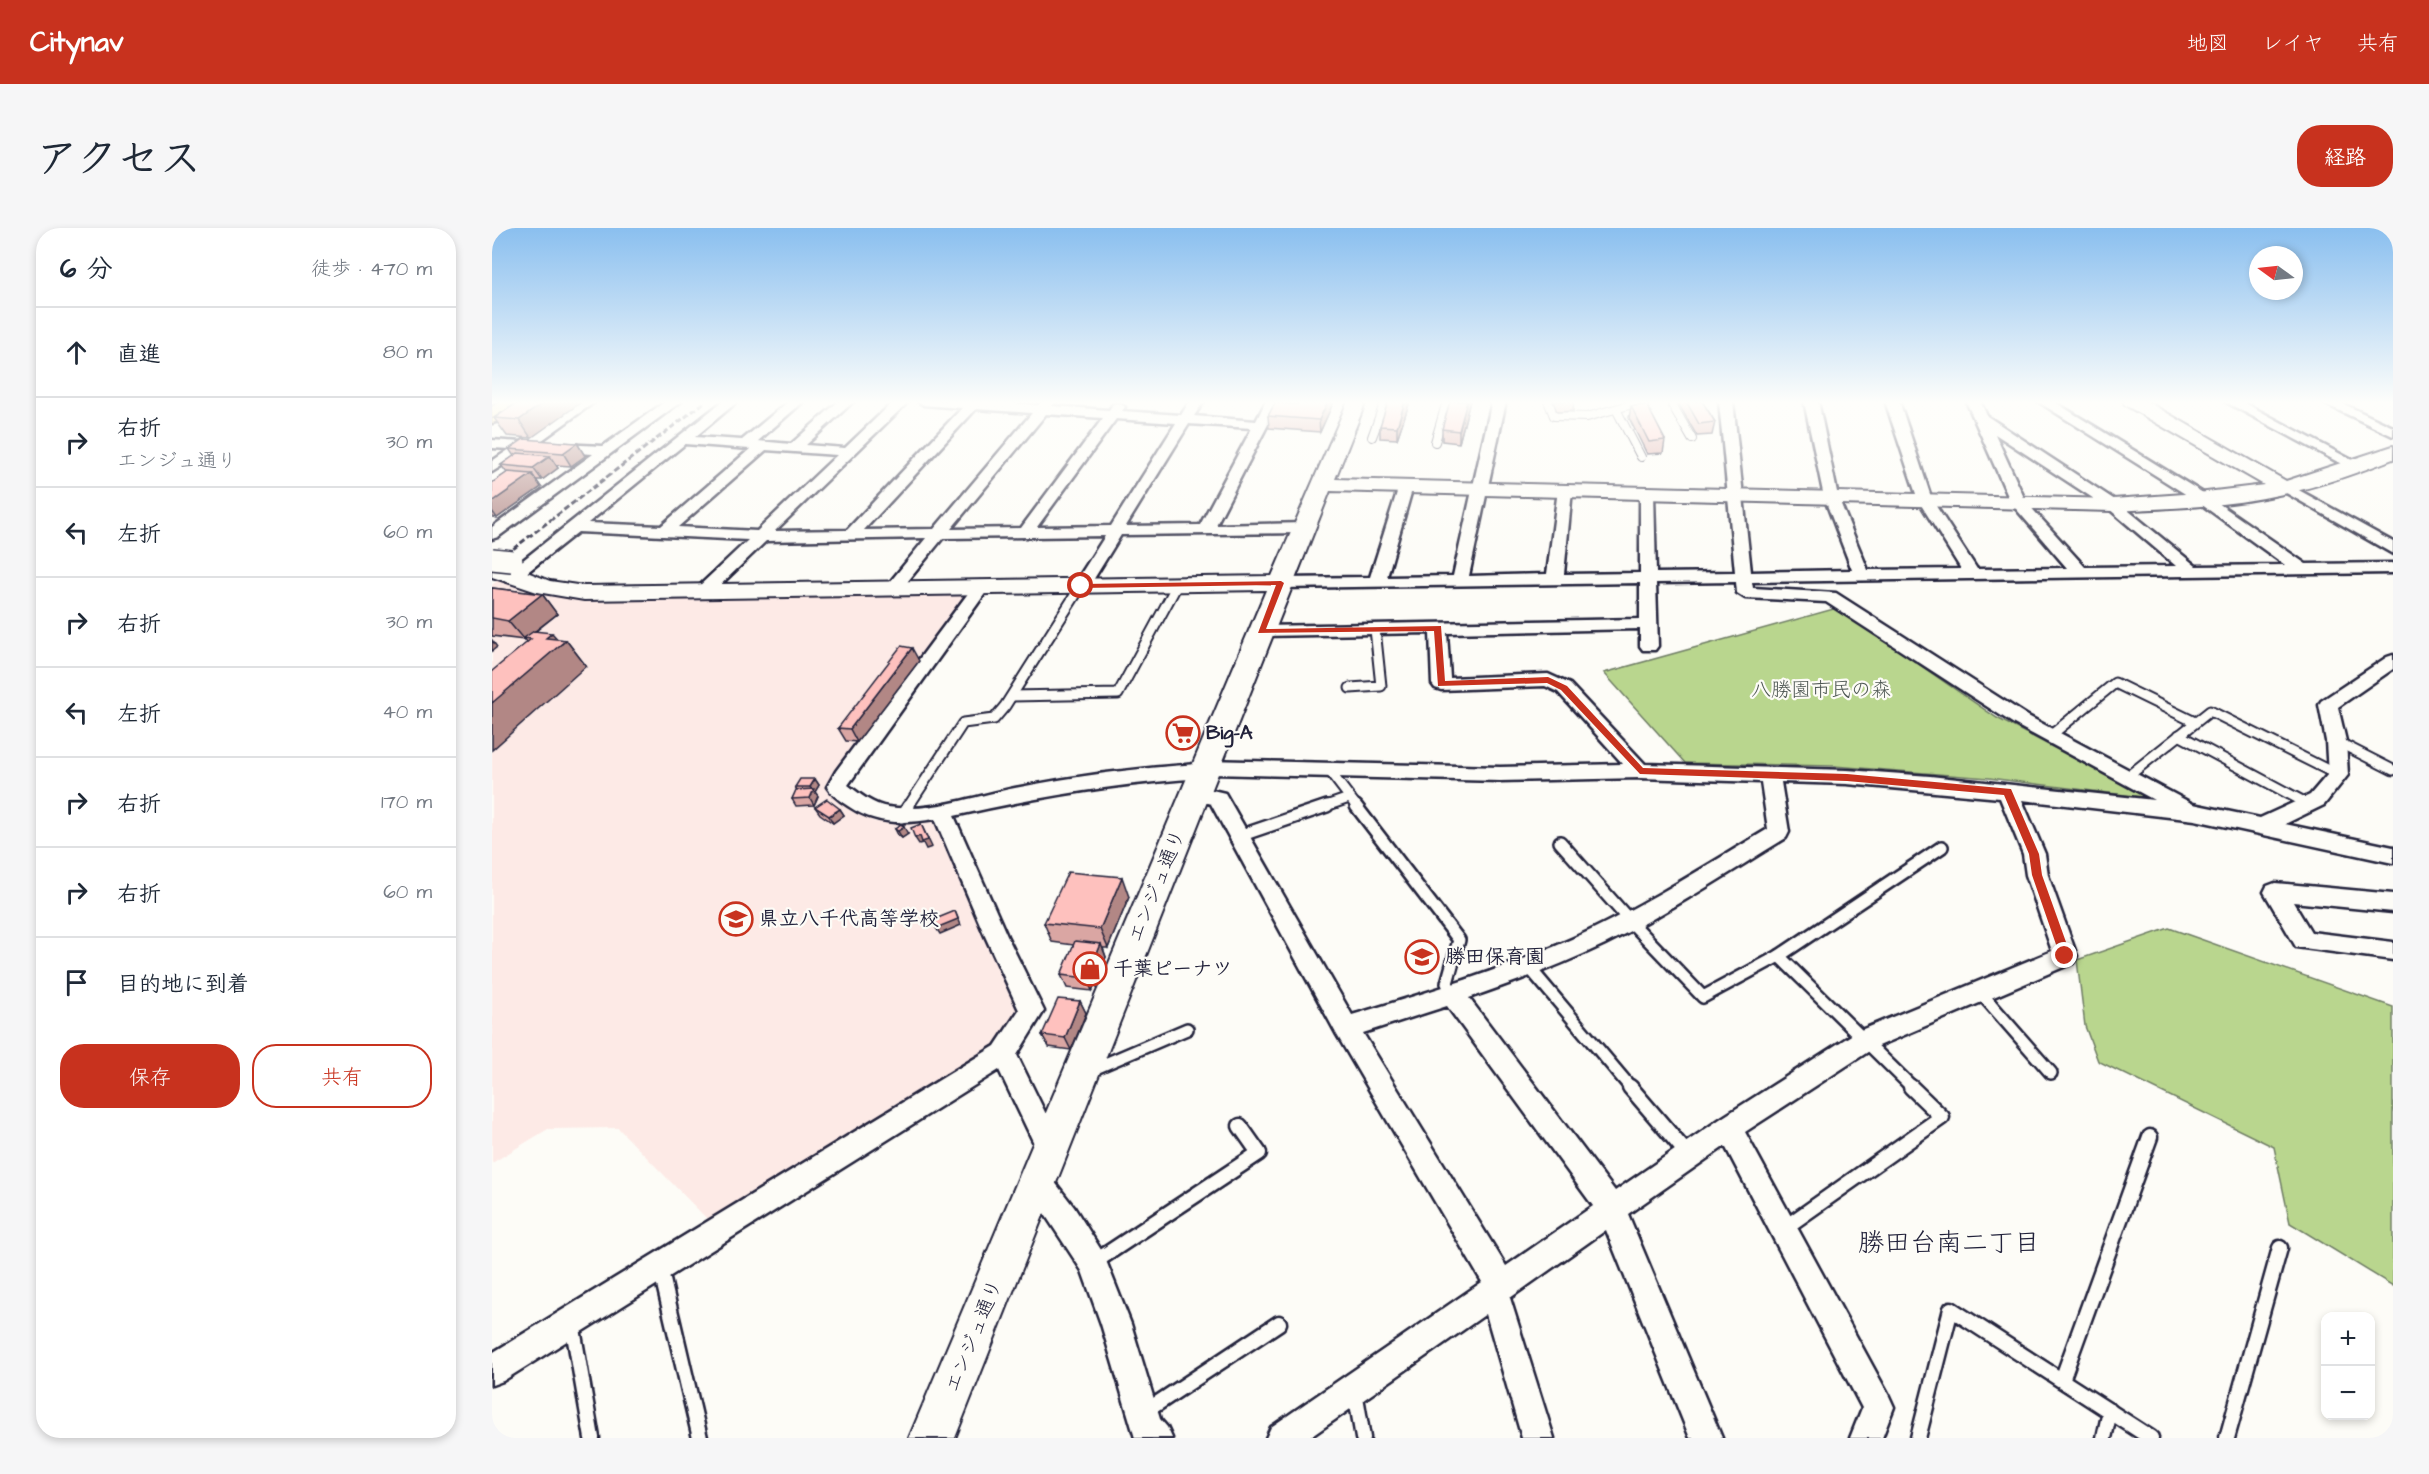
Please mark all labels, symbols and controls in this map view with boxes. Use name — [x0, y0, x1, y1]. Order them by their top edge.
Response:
text: Citynav — [30, 23, 124, 62]
text: 地図 — [2187, 29, 2229, 58]
text: レイヤ — [2262, 29, 2324, 58]
text: 共有 — [2357, 29, 2399, 58]
button: 経路 — [2297, 125, 2393, 187]
text: アクセス — [36, 131, 201, 189]
north arrow — [2249, 246, 2303, 300]
text: 6 分 — [60, 251, 113, 287]
text: 徒歩 · 470 m — [311, 255, 432, 283]
icon: ahead — [60, 336, 93, 369]
text: 80 m — [383, 338, 432, 366]
text: 直進 — [117, 339, 161, 370]
text: 右折 — [117, 413, 161, 444]
icon: right — [60, 426, 93, 459]
text: 30 m — [386, 428, 432, 456]
text: エンジュ通り — [117, 447, 237, 475]
icon: left — [60, 516, 93, 549]
text: 60 m — [383, 518, 432, 546]
text: 左折 — [117, 519, 161, 550]
route start — [1067, 572, 1093, 598]
icon: right — [60, 606, 93, 639]
text: 30 m — [386, 608, 432, 636]
text: 右折 — [117, 609, 161, 640]
park label: 八勝園市民の森 — [1751, 676, 1891, 704]
icon: left — [60, 696, 93, 729]
text: 40 m — [382, 698, 432, 726]
text: 左折 — [117, 699, 161, 730]
supermarket icon: Big-A — [1165, 715, 1201, 751]
place label: Big-A — [1206, 719, 1253, 748]
icon: right — [60, 786, 93, 819]
text: 170 m — [381, 788, 432, 816]
text: 右折 — [117, 789, 161, 820]
street label: エンジュ通り — [1122, 825, 1192, 947]
icon: right — [60, 876, 93, 909]
text: 60 m — [383, 878, 432, 906]
text: 右折 — [117, 879, 161, 910]
school or university icon: 県立八千代高等学校 — [718, 901, 754, 937]
place label: 県立八千代高等学校 — [759, 905, 939, 933]
school or university icon: 勝田保育園 — [1404, 939, 1440, 975]
route end — [2051, 942, 2077, 968]
place label: 勝田保育園 — [1445, 943, 1545, 971]
shop icon: 千葉ピーナツ — [1072, 951, 1108, 987]
place label: 千葉ピーナツ — [1113, 955, 1232, 983]
icon: arrive — [60, 966, 93, 999]
text: 目的地に到着 — [117, 969, 249, 1000]
button: 保存 — [60, 1044, 240, 1108]
button: 共有 — [252, 1044, 432, 1108]
district label: 勝田台南二丁目 — [1858, 1225, 2040, 1261]
street label: エンジュ通り — [939, 1275, 1009, 1397]
map controls — [2321, 1312, 2375, 1420]
button: + — [2321, 1312, 2375, 1366]
button: − — [2321, 1366, 2375, 1420]

